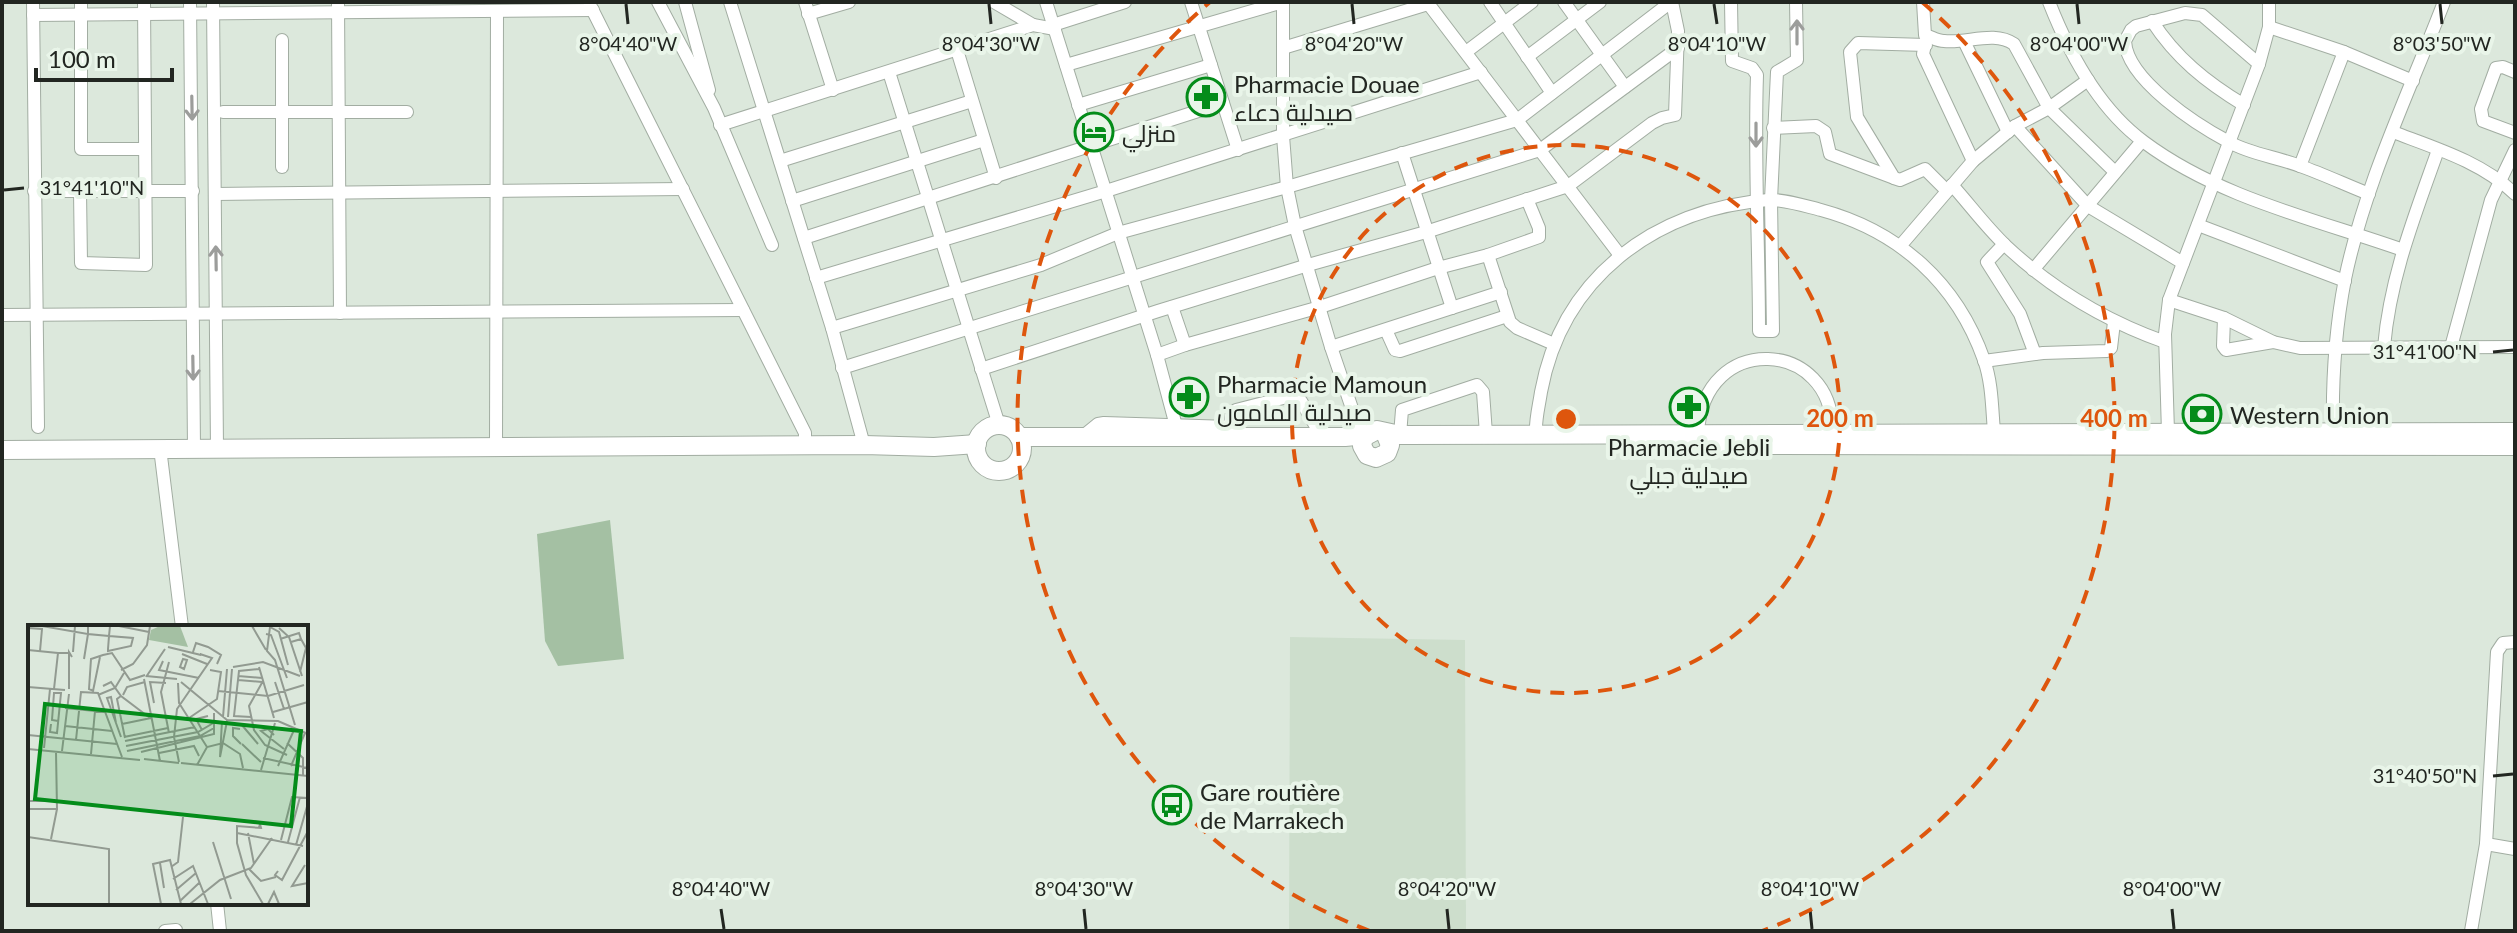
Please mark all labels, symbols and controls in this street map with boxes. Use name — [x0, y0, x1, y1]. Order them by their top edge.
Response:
one-way arrow — [1789, 19, 1805, 46]
text: 8°04'40"W — [579, 31, 678, 55]
text: 8°04'30"W — [942, 31, 1041, 55]
text: 8°04'20"W — [1305, 31, 1404, 55]
text: 8°04'10"W — [1668, 31, 1767, 55]
text: 8°04'00"W — [2030, 31, 2129, 55]
text: 8°03'50"W — [2393, 31, 2492, 55]
scale bar — [36, 32, 172, 82]
text: 100 m — [48, 44, 116, 73]
place label: Pharmacie Douae صيدلية دعاء — [1234, 69, 1420, 126]
pharmacy icon: Pharmacie Douae صيدلية دعاء — [1185, 76, 1227, 118]
one-way arrow — [184, 94, 200, 121]
hotel icon: منزلي — [1073, 111, 1115, 153]
place label: منزلي — [1122, 118, 1176, 153]
one-way arrow — [1748, 121, 1763, 148]
text: 31°41'10"N — [40, 175, 144, 199]
one-way arrow — [208, 245, 224, 272]
text: 31°41'00"N — [2373, 339, 2477, 363]
one-way arrow — [185, 354, 201, 381]
place label: Pharmacie Mamoun صيدلية المامون — [1217, 369, 1427, 427]
pharmacy icon: Pharmacie Mamoun صيدلية المامون — [1168, 376, 1210, 418]
pharmacy icon: Pharmacie Jebli صيدلية جبلي — [1668, 386, 1710, 428]
bank icon: Western Union — [2181, 393, 2223, 435]
place label: Western Union — [2230, 400, 2390, 429]
text: 200 m — [1806, 403, 1874, 432]
text: 400 m — [2080, 403, 2148, 432]
centre of rings — [1552, 405, 1580, 433]
place label: Pharmacie Jebli صيدلية جبلي — [1608, 432, 1770, 495]
inset map — [28, 625, 308, 905]
text: 31°40'50"N — [2373, 763, 2477, 787]
place label: Gare routière de Marrakech — [1200, 777, 1344, 834]
bus stop icon: Gare routière de Marrakech — [1151, 784, 1193, 826]
text: 8°04'40"W — [672, 876, 771, 900]
text: 8°04'30"W — [1035, 876, 1134, 900]
text: 8°04'20"W — [1398, 876, 1497, 900]
text: 8°04'10"W — [1761, 876, 1860, 900]
text: 8°04'00"W — [2123, 876, 2222, 900]

